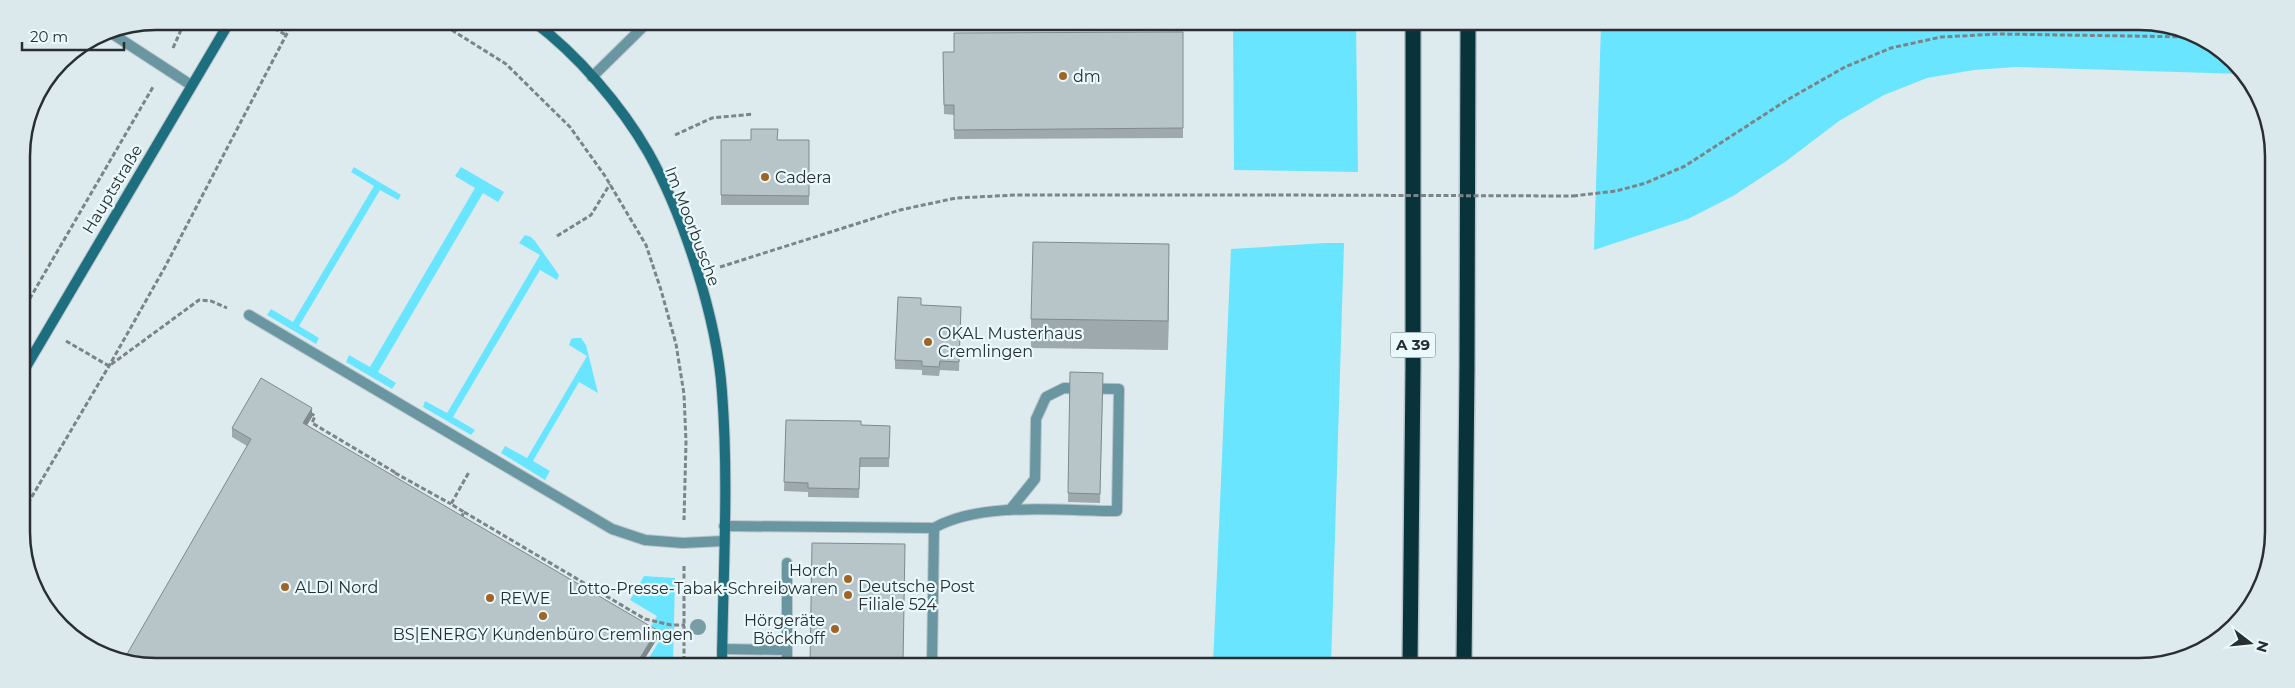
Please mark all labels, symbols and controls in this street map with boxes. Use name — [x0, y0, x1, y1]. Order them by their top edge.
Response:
scale bar — [22, 20, 125, 52]
text: 20 m — [30, 27, 68, 46]
place label: dm — [1073, 67, 1101, 86]
marker: dm — [1057, 70, 1069, 82]
street label: Hauptstraße — [78, 141, 146, 237]
street label: Im Moorbusche — [661, 164, 724, 289]
place label: Cadera — [775, 168, 831, 187]
marker: Cadera — [759, 171, 771, 183]
place label: OKAL Musterhaus Cremlingen — [938, 324, 1082, 361]
road number: A 39 — [1390, 332, 1436, 358]
marker: OKAL Musterhaus Cremlingen — [922, 336, 934, 348]
place label: Horch Lotto-Presse-Tabak-Schreibwaren — [568, 561, 838, 598]
marker: Horch Lotto-Presse-Tabak-Schreibwaren — [842, 573, 854, 585]
place label: Deutsche Post Filiale 524 — [858, 577, 976, 614]
place label: ALDI Nord — [295, 578, 378, 597]
marker: ALDI Nord — [279, 581, 291, 593]
place label: REWE — [500, 589, 550, 608]
marker: Deutsche Post Filiale 524 — [842, 589, 854, 601]
marker: REWE — [484, 592, 496, 604]
marker: BS|ENERGY Kundenbüro Cremlingen — [537, 610, 549, 622]
place label: Hörgeräte Böckhoff — [744, 611, 826, 648]
north arrow — [2225, 618, 2275, 668]
marker: Hörgeräte Böckhoff — [829, 623, 841, 635]
place label: BS|ENERGY Kundenbüro Cremlingen — [393, 625, 693, 644]
text: N — [2252, 639, 2273, 655]

